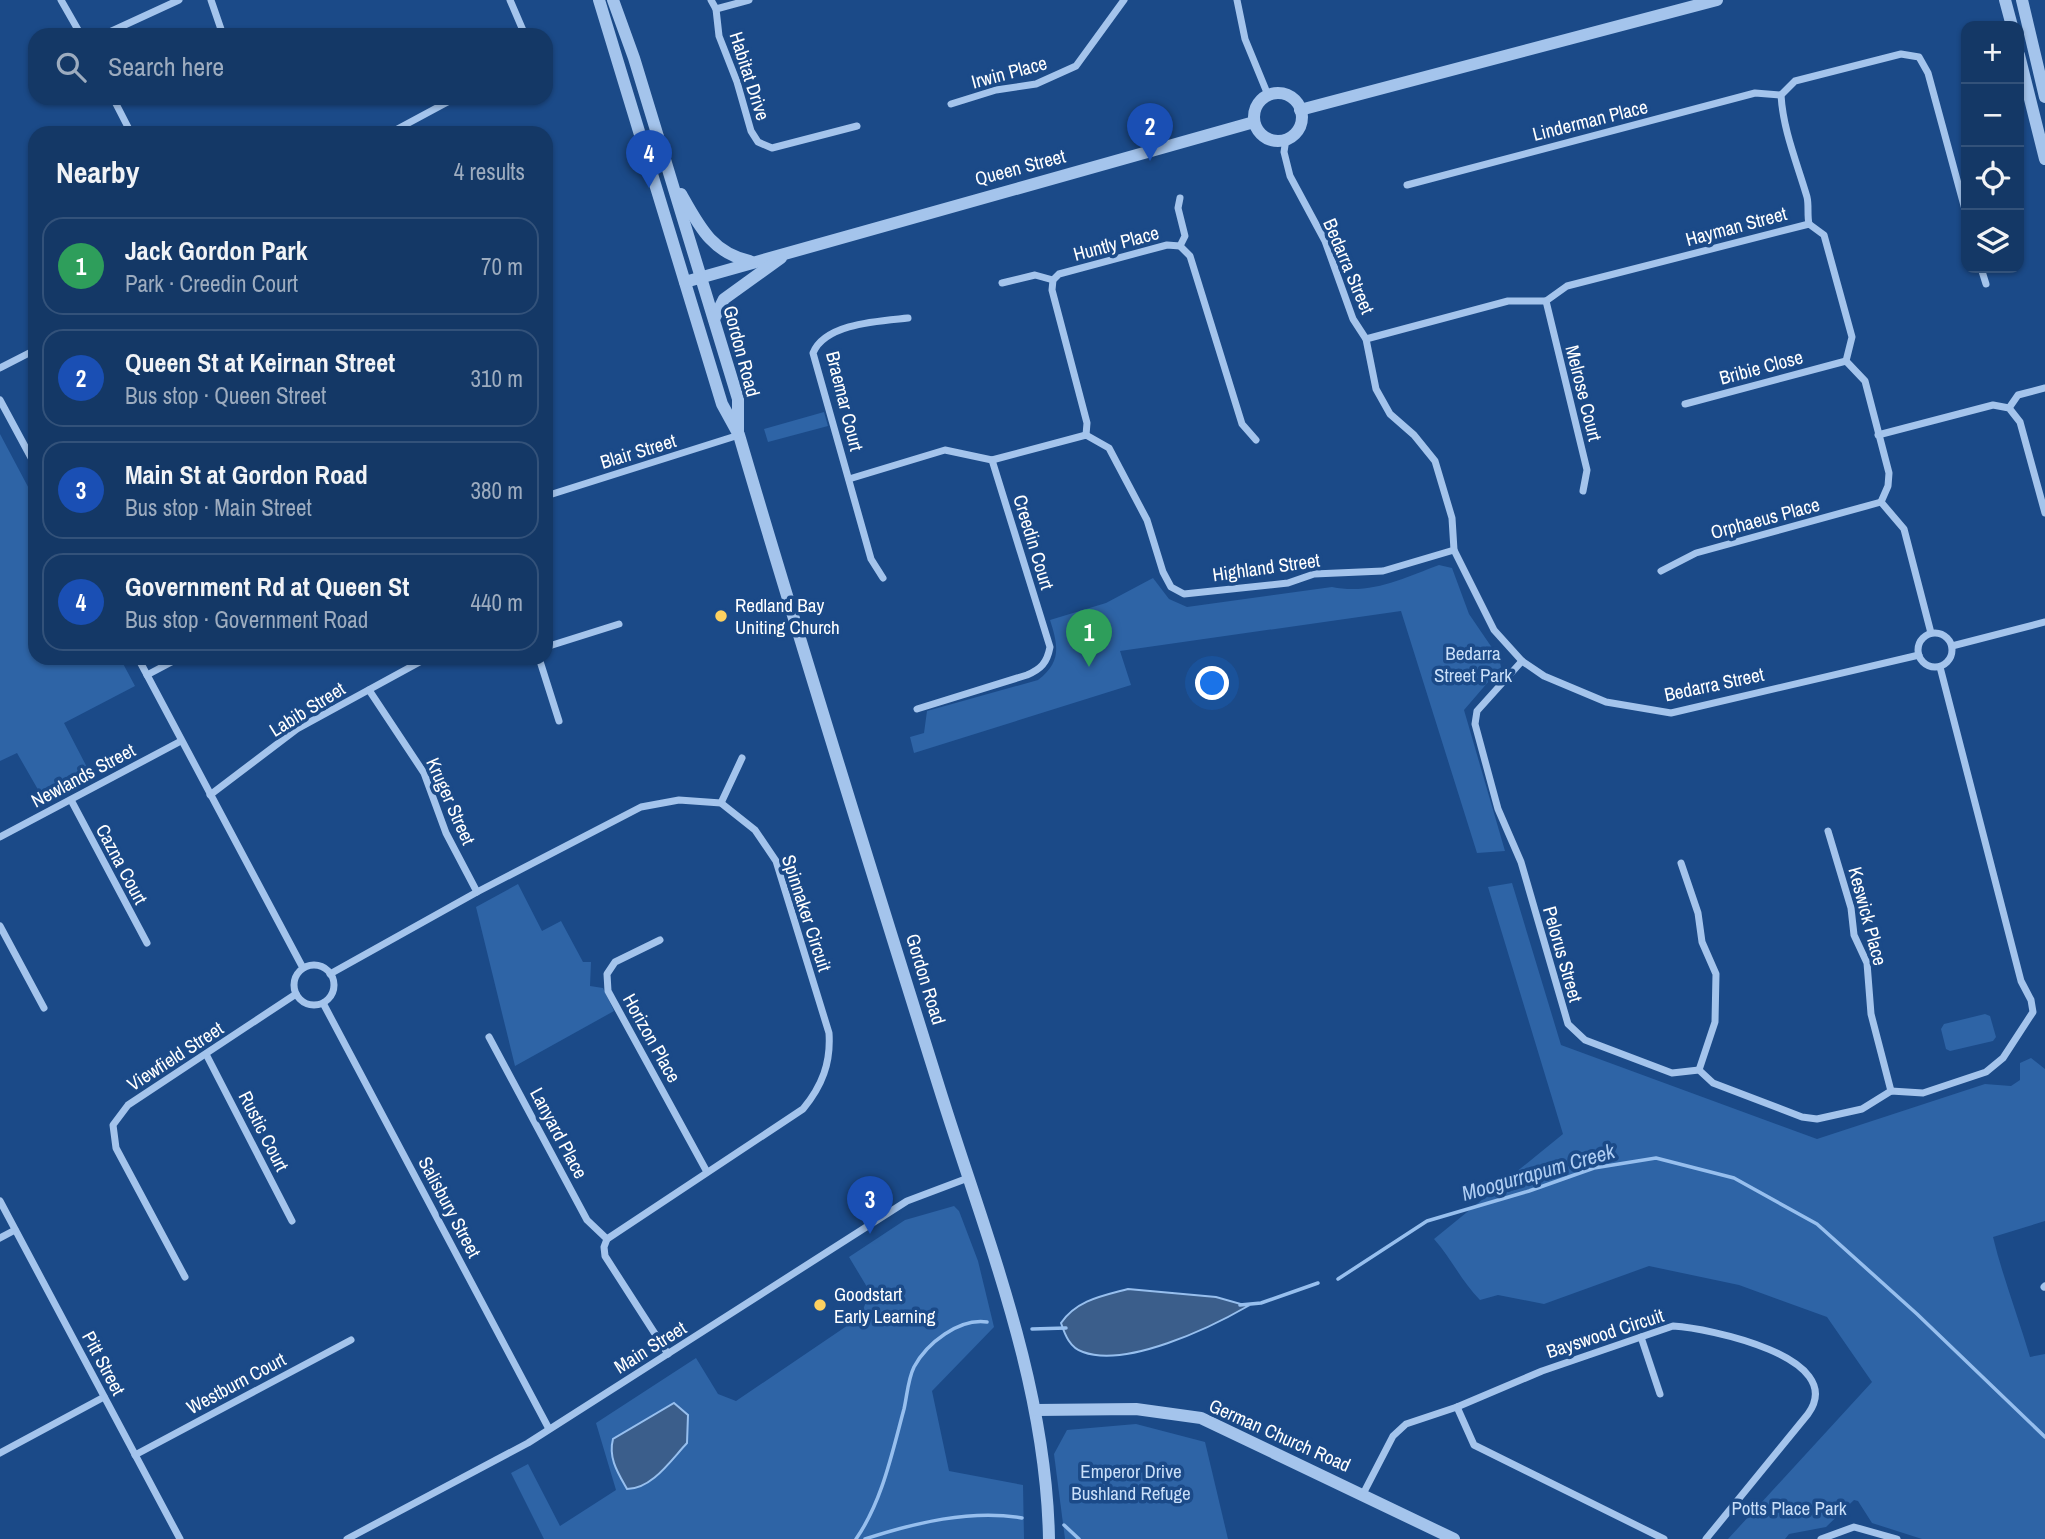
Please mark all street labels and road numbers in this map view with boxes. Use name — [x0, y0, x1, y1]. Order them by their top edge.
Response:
street label: Habitat Drive — [723, 28, 777, 124]
street label: Irwin Place — [968, 49, 1050, 95]
street label: Linderman Place — [1530, 93, 1650, 147]
street label: Queen Street — [972, 142, 1069, 192]
street label: Hayman Street — [1682, 200, 1790, 252]
street label: Bedarra Street — [1317, 214, 1381, 318]
street label: Huntly Place — [1070, 219, 1162, 267]
street label: Gordon Road — [717, 302, 767, 400]
street label: Melrose Court — [1560, 342, 1609, 444]
street label: Bribie Close — [1716, 343, 1806, 391]
street label: Braemar Court — [820, 348, 870, 454]
street label: Blair Street — [597, 427, 680, 475]
street label: Creedin Court — [1007, 491, 1061, 593]
street label: Orphaeus Place — [1708, 491, 1822, 545]
street label: Highland Street — [1211, 547, 1322, 587]
street label: Bedarra Street — [1662, 661, 1767, 707]
street label: Labib Street — [264, 675, 350, 743]
street label: Newlands Street — [26, 736, 140, 813]
street label: Kruger Street — [420, 753, 482, 849]
street label: Cazna Court — [90, 819, 154, 909]
street label: Spinnaker Circuit — [776, 851, 838, 975]
street label: Keswick Place — [1842, 864, 1894, 968]
street label: Pelorus Street — [1537, 903, 1589, 1006]
street label: Gordon Road — [900, 930, 952, 1028]
street label: Horizon Place — [617, 989, 687, 1087]
street label: Viewfield Street — [122, 1015, 229, 1097]
street label: Lanyard Place — [524, 1083, 594, 1183]
street label: Rustic Court — [233, 1087, 296, 1176]
street label: Salisbury Street — [412, 1152, 488, 1263]
street label: Bayswood Circuit — [1543, 1302, 1668, 1364]
street label: Main Street — [609, 1314, 692, 1379]
street label: Pitt Street — [76, 1326, 132, 1400]
street label: Westburn Court — [182, 1346, 291, 1420]
street label: German Church Road — [1205, 1392, 1355, 1478]

